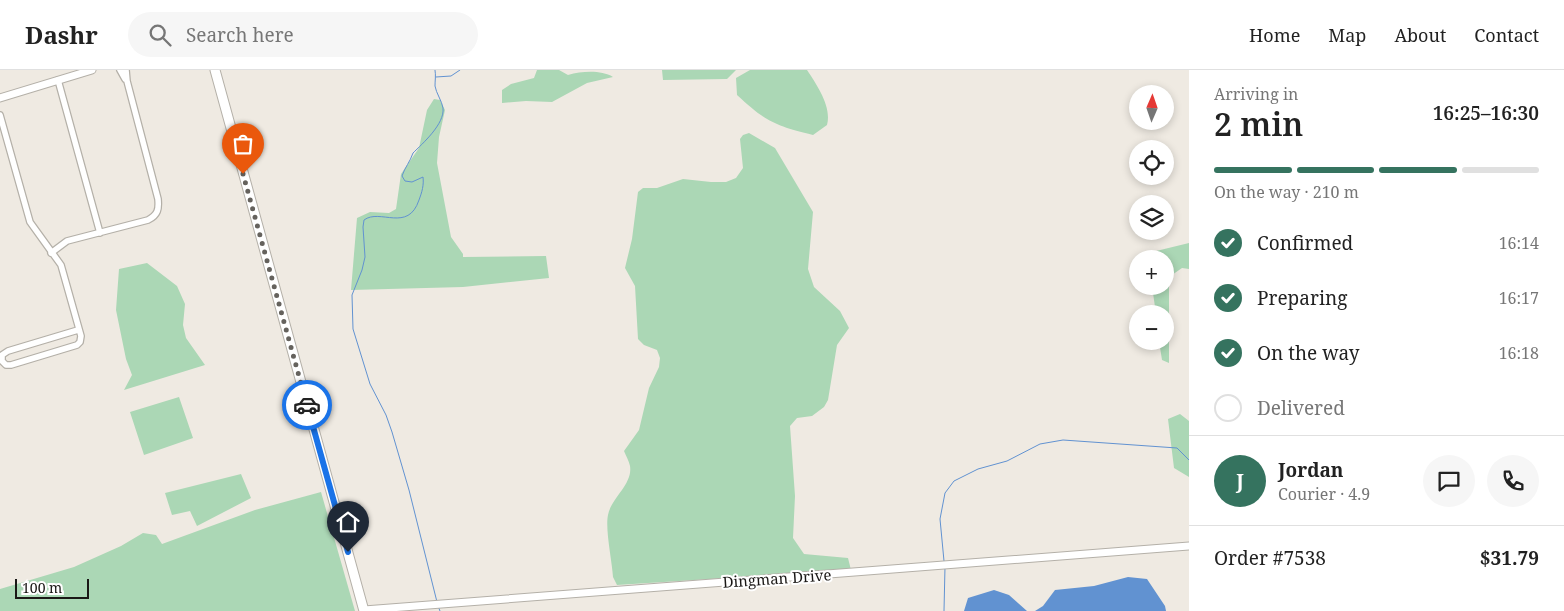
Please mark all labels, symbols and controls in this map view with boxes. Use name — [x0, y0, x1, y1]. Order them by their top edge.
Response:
search box — [128, 12, 478, 57]
text: Dashr — [25, 18, 98, 51]
icon: search — [146, 21, 174, 49]
text: Search here — [186, 22, 294, 48]
text: Home — [1249, 23, 1300, 47]
text: Map — [1328, 23, 1366, 47]
text: About — [1394, 23, 1446, 47]
text: Contact — [1474, 23, 1539, 47]
text: Arriving in — [1214, 83, 1298, 105]
north arrow — [1129, 85, 1174, 130]
map controls — [1129, 85, 1174, 350]
text: 16:25–16:30 — [1433, 100, 1539, 126]
text: 2 min — [1214, 102, 1303, 145]
pin — [222, 123, 264, 174]
icon: bag — [229, 130, 257, 158]
button: locate — [1129, 140, 1174, 185]
text: On the way · 210 m — [1214, 181, 1359, 203]
button: layers — [1129, 195, 1174, 240]
icon: check — [1214, 229, 1242, 257]
text: Confirmed — [1257, 230, 1353, 256]
text: 16:14 — [1499, 232, 1539, 254]
button: + — [1129, 250, 1174, 295]
icon: check — [1214, 284, 1242, 312]
text: Preparing — [1257, 285, 1347, 311]
text: 16:17 — [1499, 287, 1539, 309]
button: − — [1129, 305, 1174, 350]
icon: check — [1214, 339, 1242, 367]
text: On the way — [1257, 340, 1360, 366]
text: 16:18 — [1499, 342, 1539, 364]
courier — [282, 380, 332, 430]
icon: car — [293, 391, 321, 419]
text: Delivered — [1257, 395, 1345, 421]
button: chat — [1423, 455, 1475, 507]
button: phone — [1487, 455, 1539, 507]
text: Jordan — [1278, 457, 1344, 483]
text: J — [1236, 468, 1244, 494]
text: Courier · 4.9 — [1278, 483, 1370, 505]
pin — [327, 501, 369, 552]
icon: home — [334, 508, 362, 536]
text: Order #7538 — [1214, 545, 1326, 571]
text: $31.79 — [1480, 545, 1539, 571]
street label: Dingman Drive — [722, 564, 832, 592]
scale bar — [15, 576, 89, 599]
text: 100 m — [22, 578, 62, 597]

